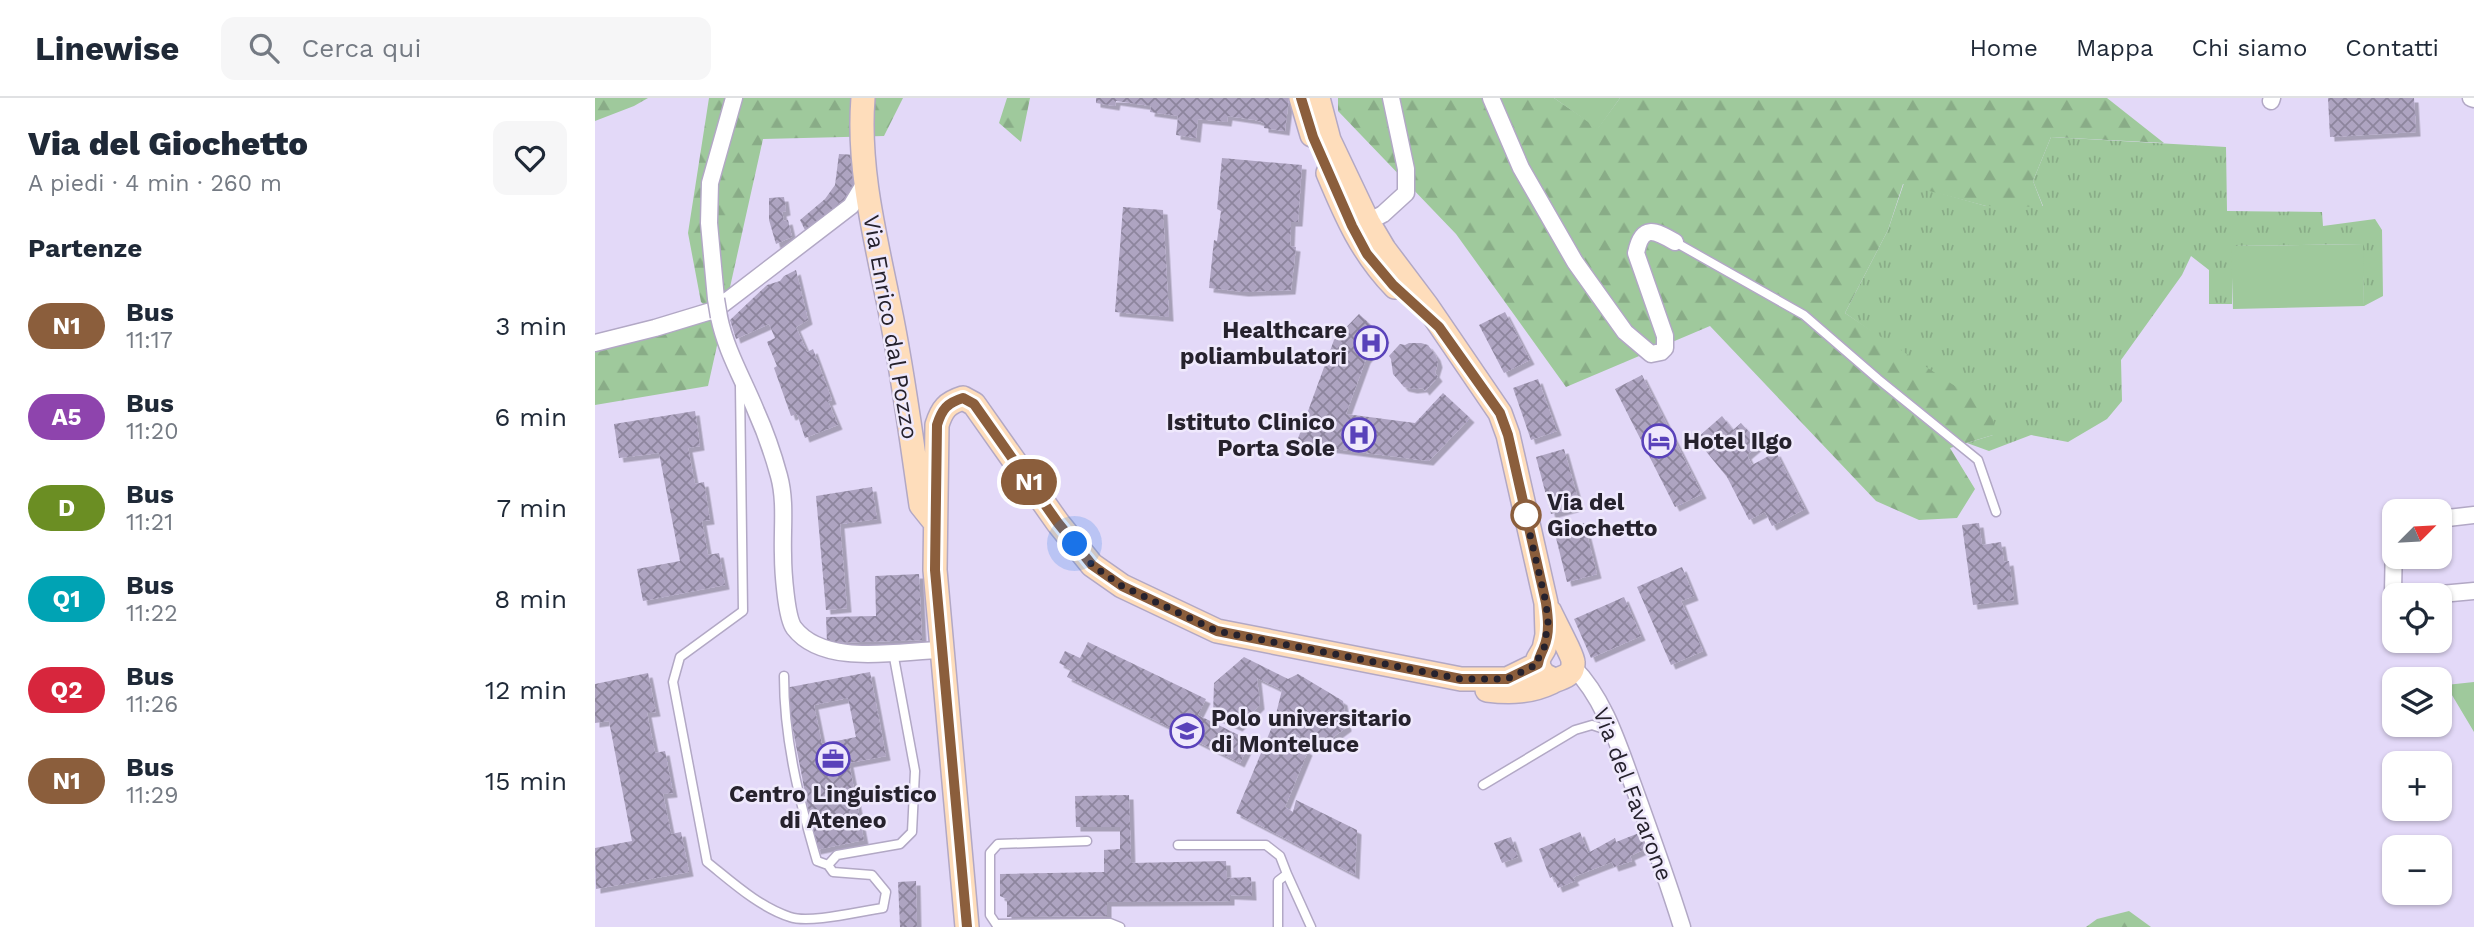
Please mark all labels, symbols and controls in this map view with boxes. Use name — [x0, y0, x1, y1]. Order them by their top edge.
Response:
search box — [221, 17, 711, 80]
text: Linewise — [35, 29, 179, 68]
icon: search — [245, 29, 283, 67]
text: Cerca qui — [301, 33, 421, 63]
text: Home — [1969, 34, 2038, 62]
text: Mappa — [2076, 34, 2154, 62]
text: Chi siamo — [2192, 34, 2307, 62]
text: Contatti — [2345, 34, 2439, 62]
button: heart — [493, 121, 567, 195]
text: Via del Giochetto — [28, 124, 308, 163]
text: A piedi · 4 min · 260 m — [28, 170, 282, 197]
street label: Via Enrico dal Pozzo — [857, 213, 924, 441]
text: Partenze — [28, 233, 142, 263]
text: Bus — [126, 297, 174, 327]
text: 3 min — [495, 311, 567, 341]
text: N1 — [52, 312, 81, 340]
place label: Healthcare poliambulatori — [1180, 317, 1347, 370]
hospital icon: Healthcare poliambulatori — [1352, 324, 1390, 362]
text: 11:17 — [126, 327, 173, 354]
text: Bus — [126, 388, 174, 418]
text: 6 min — [495, 402, 567, 432]
text: A5 — [51, 403, 82, 431]
place label: Istituto Clinico Porta Sole — [1166, 409, 1335, 462]
hospital icon: Istituto Clinico Porta Sole — [1340, 416, 1378, 454]
text: 11:20 — [126, 418, 178, 445]
hotel icon: Hotel Ilgo — [1640, 422, 1678, 460]
place label: Hotel Ilgo — [1683, 428, 1792, 455]
line badge: N1 — [997, 459, 1061, 505]
text: N1 — [1015, 468, 1043, 496]
text: Bus — [126, 479, 174, 509]
place label: Via del Giochetto — [1547, 489, 1658, 542]
text: 7 min — [497, 493, 567, 523]
text: D — [58, 494, 75, 522]
north arrow — [2382, 499, 2452, 569]
map controls — [2382, 499, 2452, 905]
marker: Via del Giochetto — [1511, 500, 1541, 530]
text: 11:21 — [126, 509, 173, 536]
your location — [1057, 526, 1092, 561]
text: Bus — [126, 570, 174, 600]
button: locate — [2382, 583, 2452, 653]
text: 8 min — [494, 584, 567, 614]
text: Q1 — [52, 585, 81, 613]
text: 11:22 — [126, 600, 178, 627]
text: Bus — [126, 661, 174, 691]
button: layers — [2382, 667, 2452, 737]
text: 12 min — [485, 675, 567, 705]
text: Q2 — [51, 676, 83, 704]
text: 11:26 — [126, 691, 178, 718]
street label: Via del Favarone — [1587, 704, 1678, 885]
place label: Polo universitario di Monteluce — [1211, 705, 1411, 758]
school or university icon: Polo universitario di Monteluce — [1168, 712, 1206, 750]
office icon: Centro Linguistico di Ateneo — [814, 740, 852, 778]
button: + — [2382, 751, 2452, 821]
text: Bus — [126, 752, 174, 782]
text: 15 min — [485, 766, 567, 796]
text: N1 — [52, 767, 81, 795]
place label: Centro Linguistico di Ateneo — [729, 781, 937, 834]
text: 11:29 — [126, 782, 178, 809]
button: − — [2382, 835, 2452, 905]

